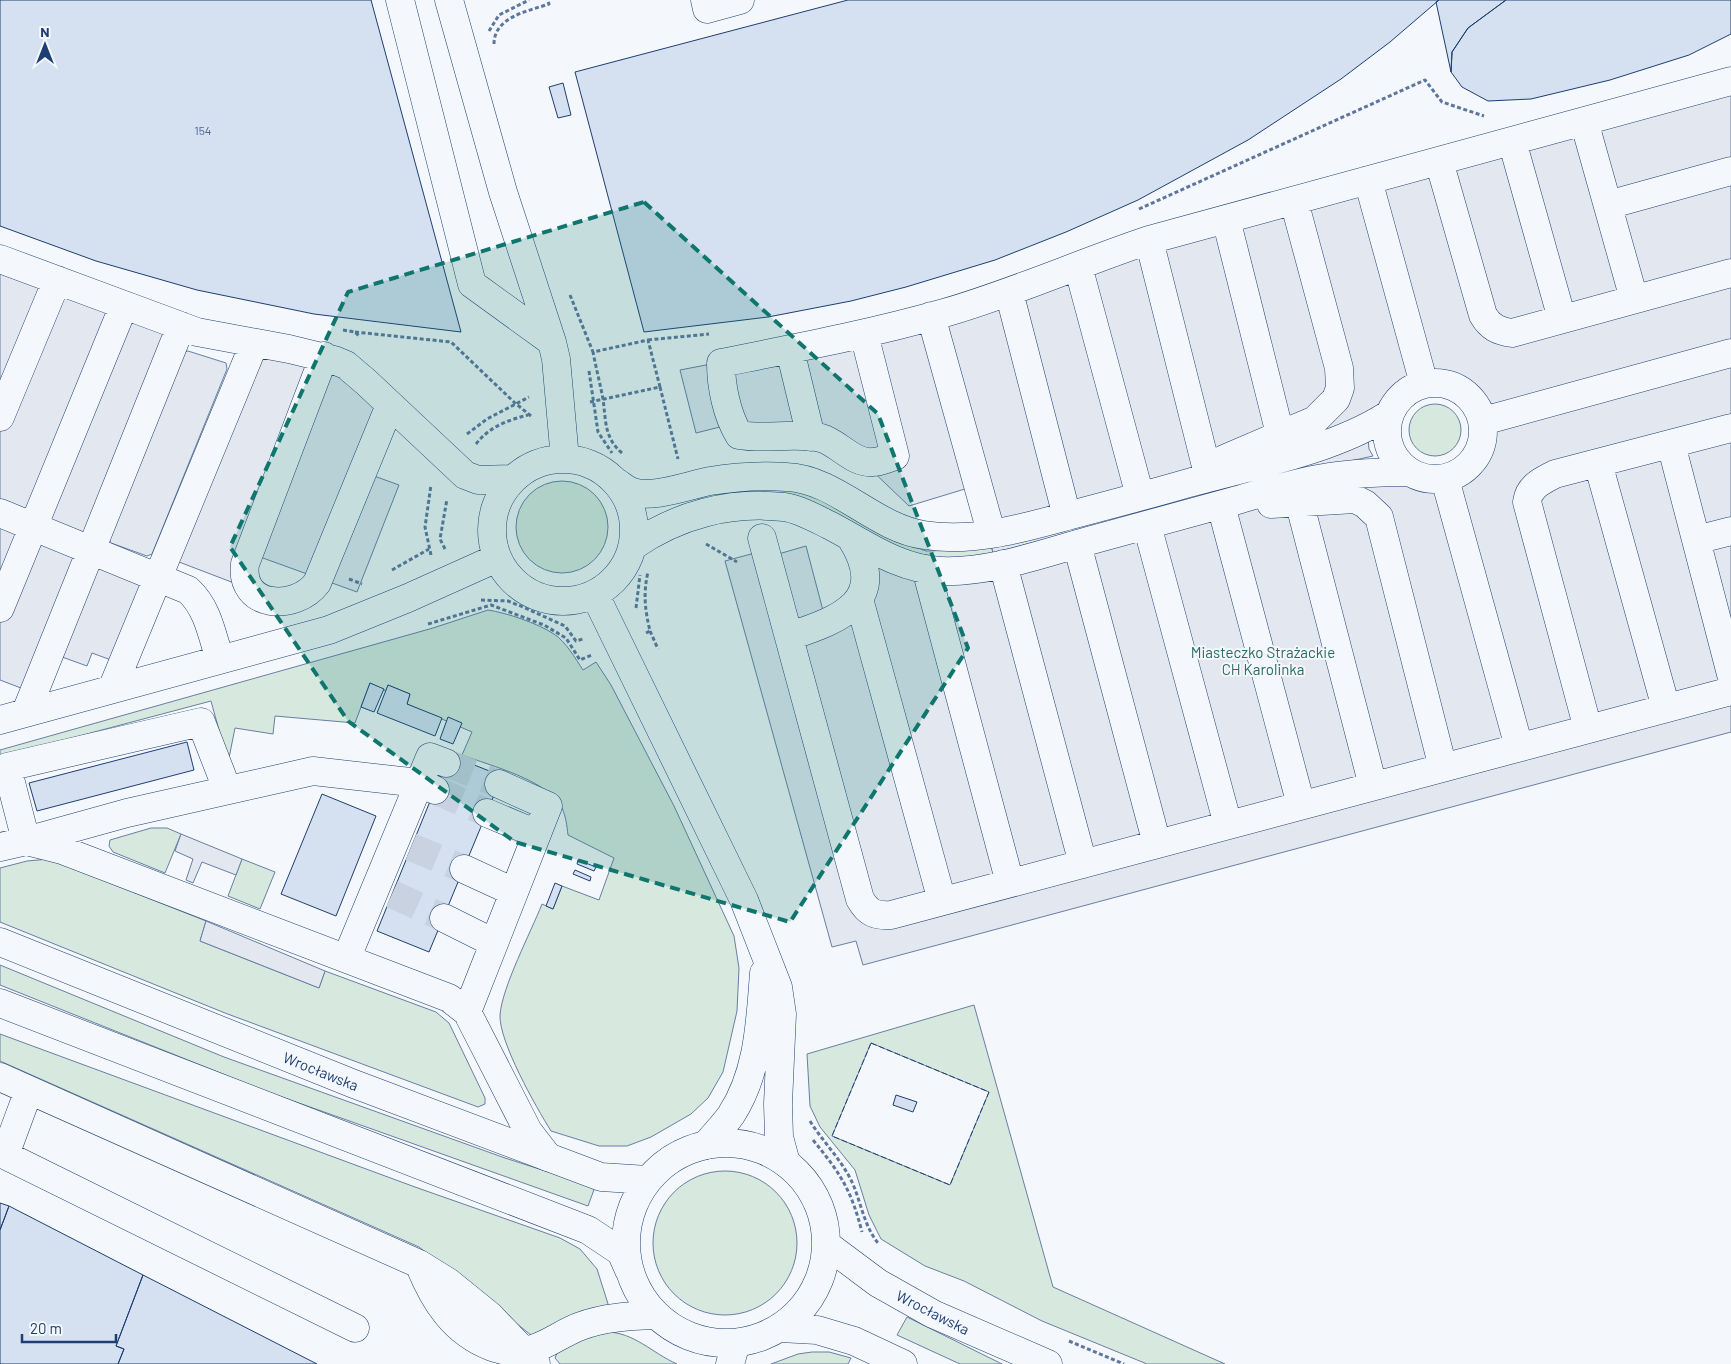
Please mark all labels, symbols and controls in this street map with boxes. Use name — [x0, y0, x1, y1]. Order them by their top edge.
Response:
north arrow — [20, 20, 70, 70]
text: N — [40, 23, 50, 40]
house number: 154 — [195, 123, 211, 137]
park label: Miasteczko Strażackie CH Karolinka — [1191, 643, 1335, 678]
street label: Wrocławska — [281, 1048, 361, 1094]
street label: Wrocławska — [893, 1286, 973, 1338]
scale bar — [22, 1312, 116, 1344]
text: 20 m — [30, 1319, 62, 1337]

